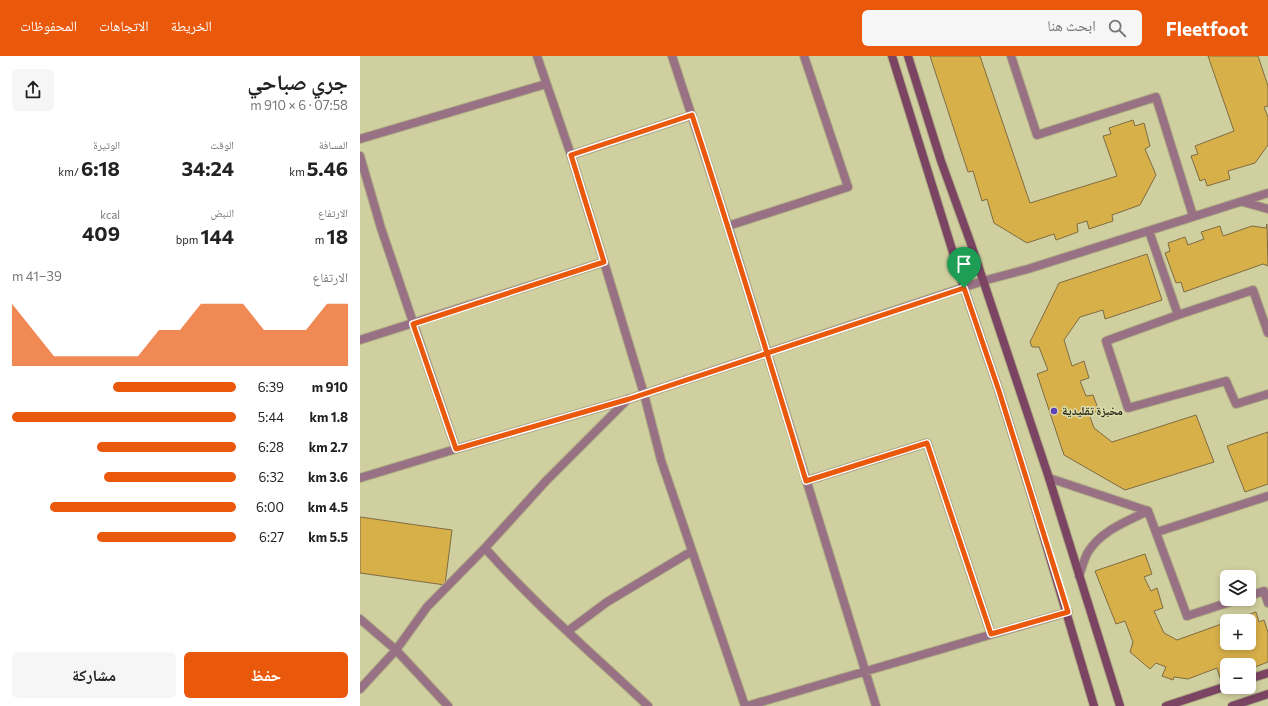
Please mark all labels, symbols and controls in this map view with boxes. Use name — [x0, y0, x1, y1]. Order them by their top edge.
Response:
search box — [862, 10, 1142, 46]
text: ابحث هنا — [1047, 16, 1096, 34]
text: المحفوظات — [20, 17, 77, 34]
text: الاتجاهات — [99, 17, 149, 34]
text: الخريطة — [171, 17, 212, 34]
icon: search — [1106, 17, 1128, 39]
text: Fleetfoot — [1166, 17, 1248, 40]
text: جري صباحي — [247, 68, 348, 95]
button: share — [12, 69, 54, 111]
text: 07:58 · 6 × 910 m — [250, 97, 348, 113]
text: الوتيرة — [93, 138, 120, 151]
text: الوقت — [210, 138, 234, 151]
text: المسافة — [319, 138, 348, 151]
text: 6:18 — [81, 156, 120, 180]
text: 34:24 — [181, 156, 234, 180]
text: 5.46 — [307, 156, 348, 180]
text: /km — [58, 165, 81, 178]
text: km — [289, 165, 307, 178]
text: النبض — [211, 206, 234, 219]
text: الارتفاع — [318, 206, 348, 219]
text: kcal — [100, 208, 120, 221]
text: 409 — [82, 221, 120, 245]
text: 144 — [200, 224, 234, 248]
text: 18 — [327, 224, 348, 248]
text: bpm — [176, 233, 200, 246]
text: m — [315, 233, 327, 246]
pin — [947, 247, 981, 288]
icon: arrive — [953, 253, 975, 275]
text: 39–41 m — [12, 268, 62, 284]
text: الارتفاع — [313, 269, 348, 285]
text: 6:39 — [258, 379, 284, 395]
text: 910 m — [312, 379, 348, 395]
place label: مخبزة تقليدية — [1062, 403, 1123, 418]
marker: مخبزة تقليدية — [1049, 406, 1059, 416]
text: 5:44 — [258, 409, 284, 425]
text: 1.8 km — [310, 409, 348, 425]
text: 6:28 — [258, 439, 284, 455]
text: 2.7 km — [309, 439, 348, 455]
text: 6:32 — [258, 469, 284, 485]
text: 3.6 km — [308, 469, 348, 485]
text: 6:00 — [256, 499, 284, 515]
text: 4.5 km — [308, 499, 348, 515]
text: 6:27 — [259, 529, 284, 545]
text: 5.5 km — [308, 529, 348, 545]
map controls — [1220, 570, 1256, 694]
button: layers — [1220, 570, 1256, 606]
button: + — [1220, 614, 1256, 650]
button: مشاركة — [12, 652, 176, 698]
button: حفظ — [184, 652, 348, 698]
button: − — [1220, 658, 1256, 694]

